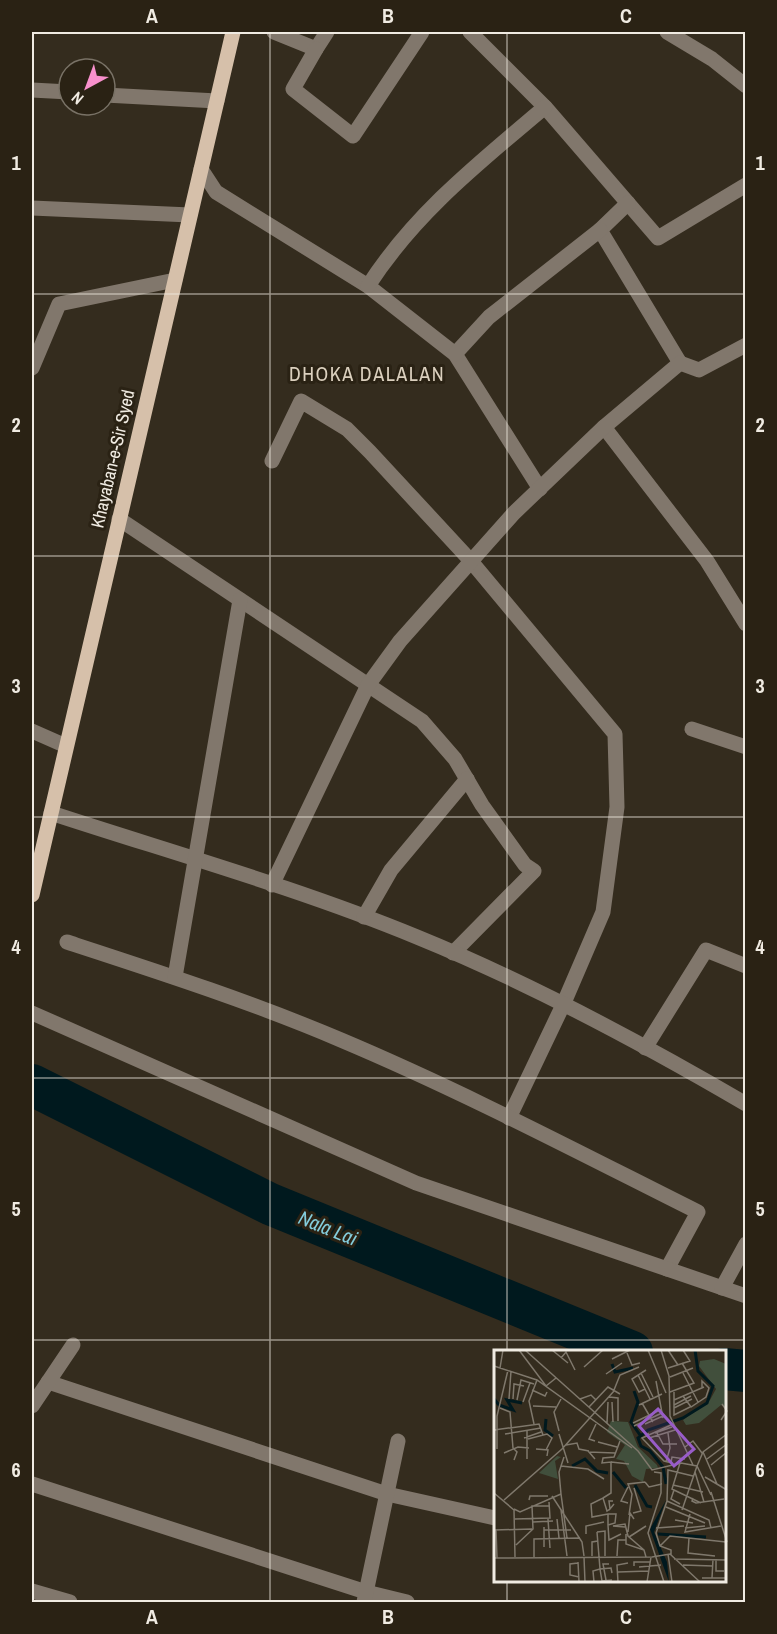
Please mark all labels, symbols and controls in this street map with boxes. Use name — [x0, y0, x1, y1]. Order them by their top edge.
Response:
text: A — [146, 2, 158, 29]
text: B — [382, 2, 394, 29]
text: C — [620, 2, 632, 29]
north arrow — [57, 57, 117, 117]
text: N — [66, 87, 88, 110]
text: 1 — [11, 149, 21, 176]
text: 1 — [755, 149, 765, 176]
district label: DHOKA DALALAN — [289, 360, 445, 387]
street label: Khayaban-e-Sir Syed — [84, 387, 141, 530]
text: 2 — [11, 411, 21, 438]
text: 2 — [755, 411, 765, 438]
text: 3 — [11, 672, 21, 699]
text: 3 — [755, 672, 765, 699]
text: 4 — [11, 933, 21, 960]
text: 4 — [755, 933, 765, 960]
text: 5 — [11, 1195, 21, 1222]
text: 5 — [755, 1195, 765, 1222]
water label: Nala Lai — [295, 1204, 362, 1252]
inset map — [494, 1350, 726, 1583]
text: 6 — [11, 1456, 21, 1483]
text: 6 — [755, 1456, 765, 1483]
text: A — [146, 1603, 158, 1630]
text: B — [382, 1603, 394, 1630]
text: C — [620, 1603, 632, 1630]

